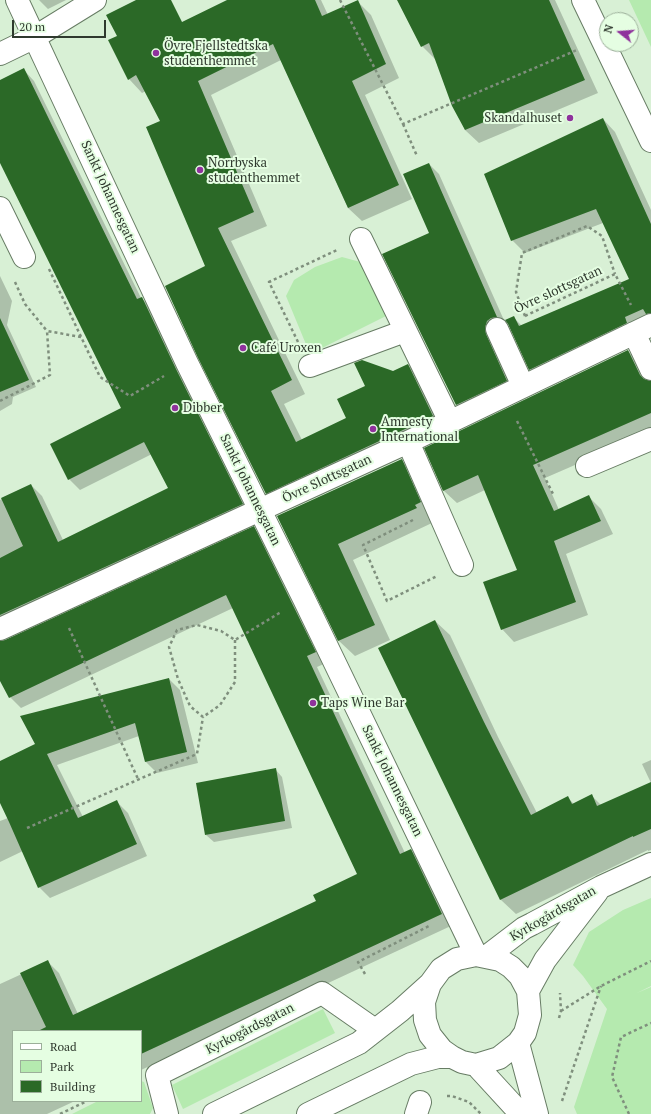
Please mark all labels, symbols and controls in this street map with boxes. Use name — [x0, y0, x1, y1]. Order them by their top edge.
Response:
scale bar — [14, 12, 108, 38]
north arrow — [599, 12, 639, 52]
text: 20 m — [19, 19, 45, 34]
text: N — [601, 23, 616, 35]
place label: Övre Fjellstedtska studenthemmet — [164, 38, 268, 69]
marker: Övre Fjellstedtska studenthemmet — [151, 48, 161, 58]
place label: Skandalhuset — [484, 110, 562, 126]
marker: Skandalhuset — [565, 113, 575, 123]
street label: Sankt Johannesgatan — [77, 138, 143, 256]
place label: Norrbyska studenthemmet — [208, 155, 300, 186]
marker: Norrbyska studenthemmet — [195, 165, 205, 175]
street label: Övre slottsgatan — [512, 263, 604, 317]
place label: Café Uroxen — [251, 340, 321, 356]
marker: Café Uroxen — [238, 343, 248, 353]
place label: Dibber — [183, 400, 222, 416]
marker: Dibber — [170, 403, 180, 413]
place label: Amnesty International — [381, 414, 458, 445]
marker: Amnesty International — [368, 424, 378, 434]
street label: Sankt Johannesgatan — [216, 432, 284, 548]
street label: Övre Slottsgatan — [280, 452, 374, 506]
place label: Taps Wine Bar — [321, 695, 404, 711]
marker: Taps Wine Bar — [308, 698, 318, 708]
street label: Sankt Johannesgatan — [358, 723, 426, 839]
street label: Kyrkogårdsgatan — [507, 883, 599, 945]
street label: Kyrkogårdsgatan — [203, 1000, 297, 1058]
legend — [12, 1030, 142, 1102]
text: Road — [50, 1039, 77, 1054]
text: Park — [50, 1059, 74, 1074]
text: Building — [50, 1079, 95, 1094]

